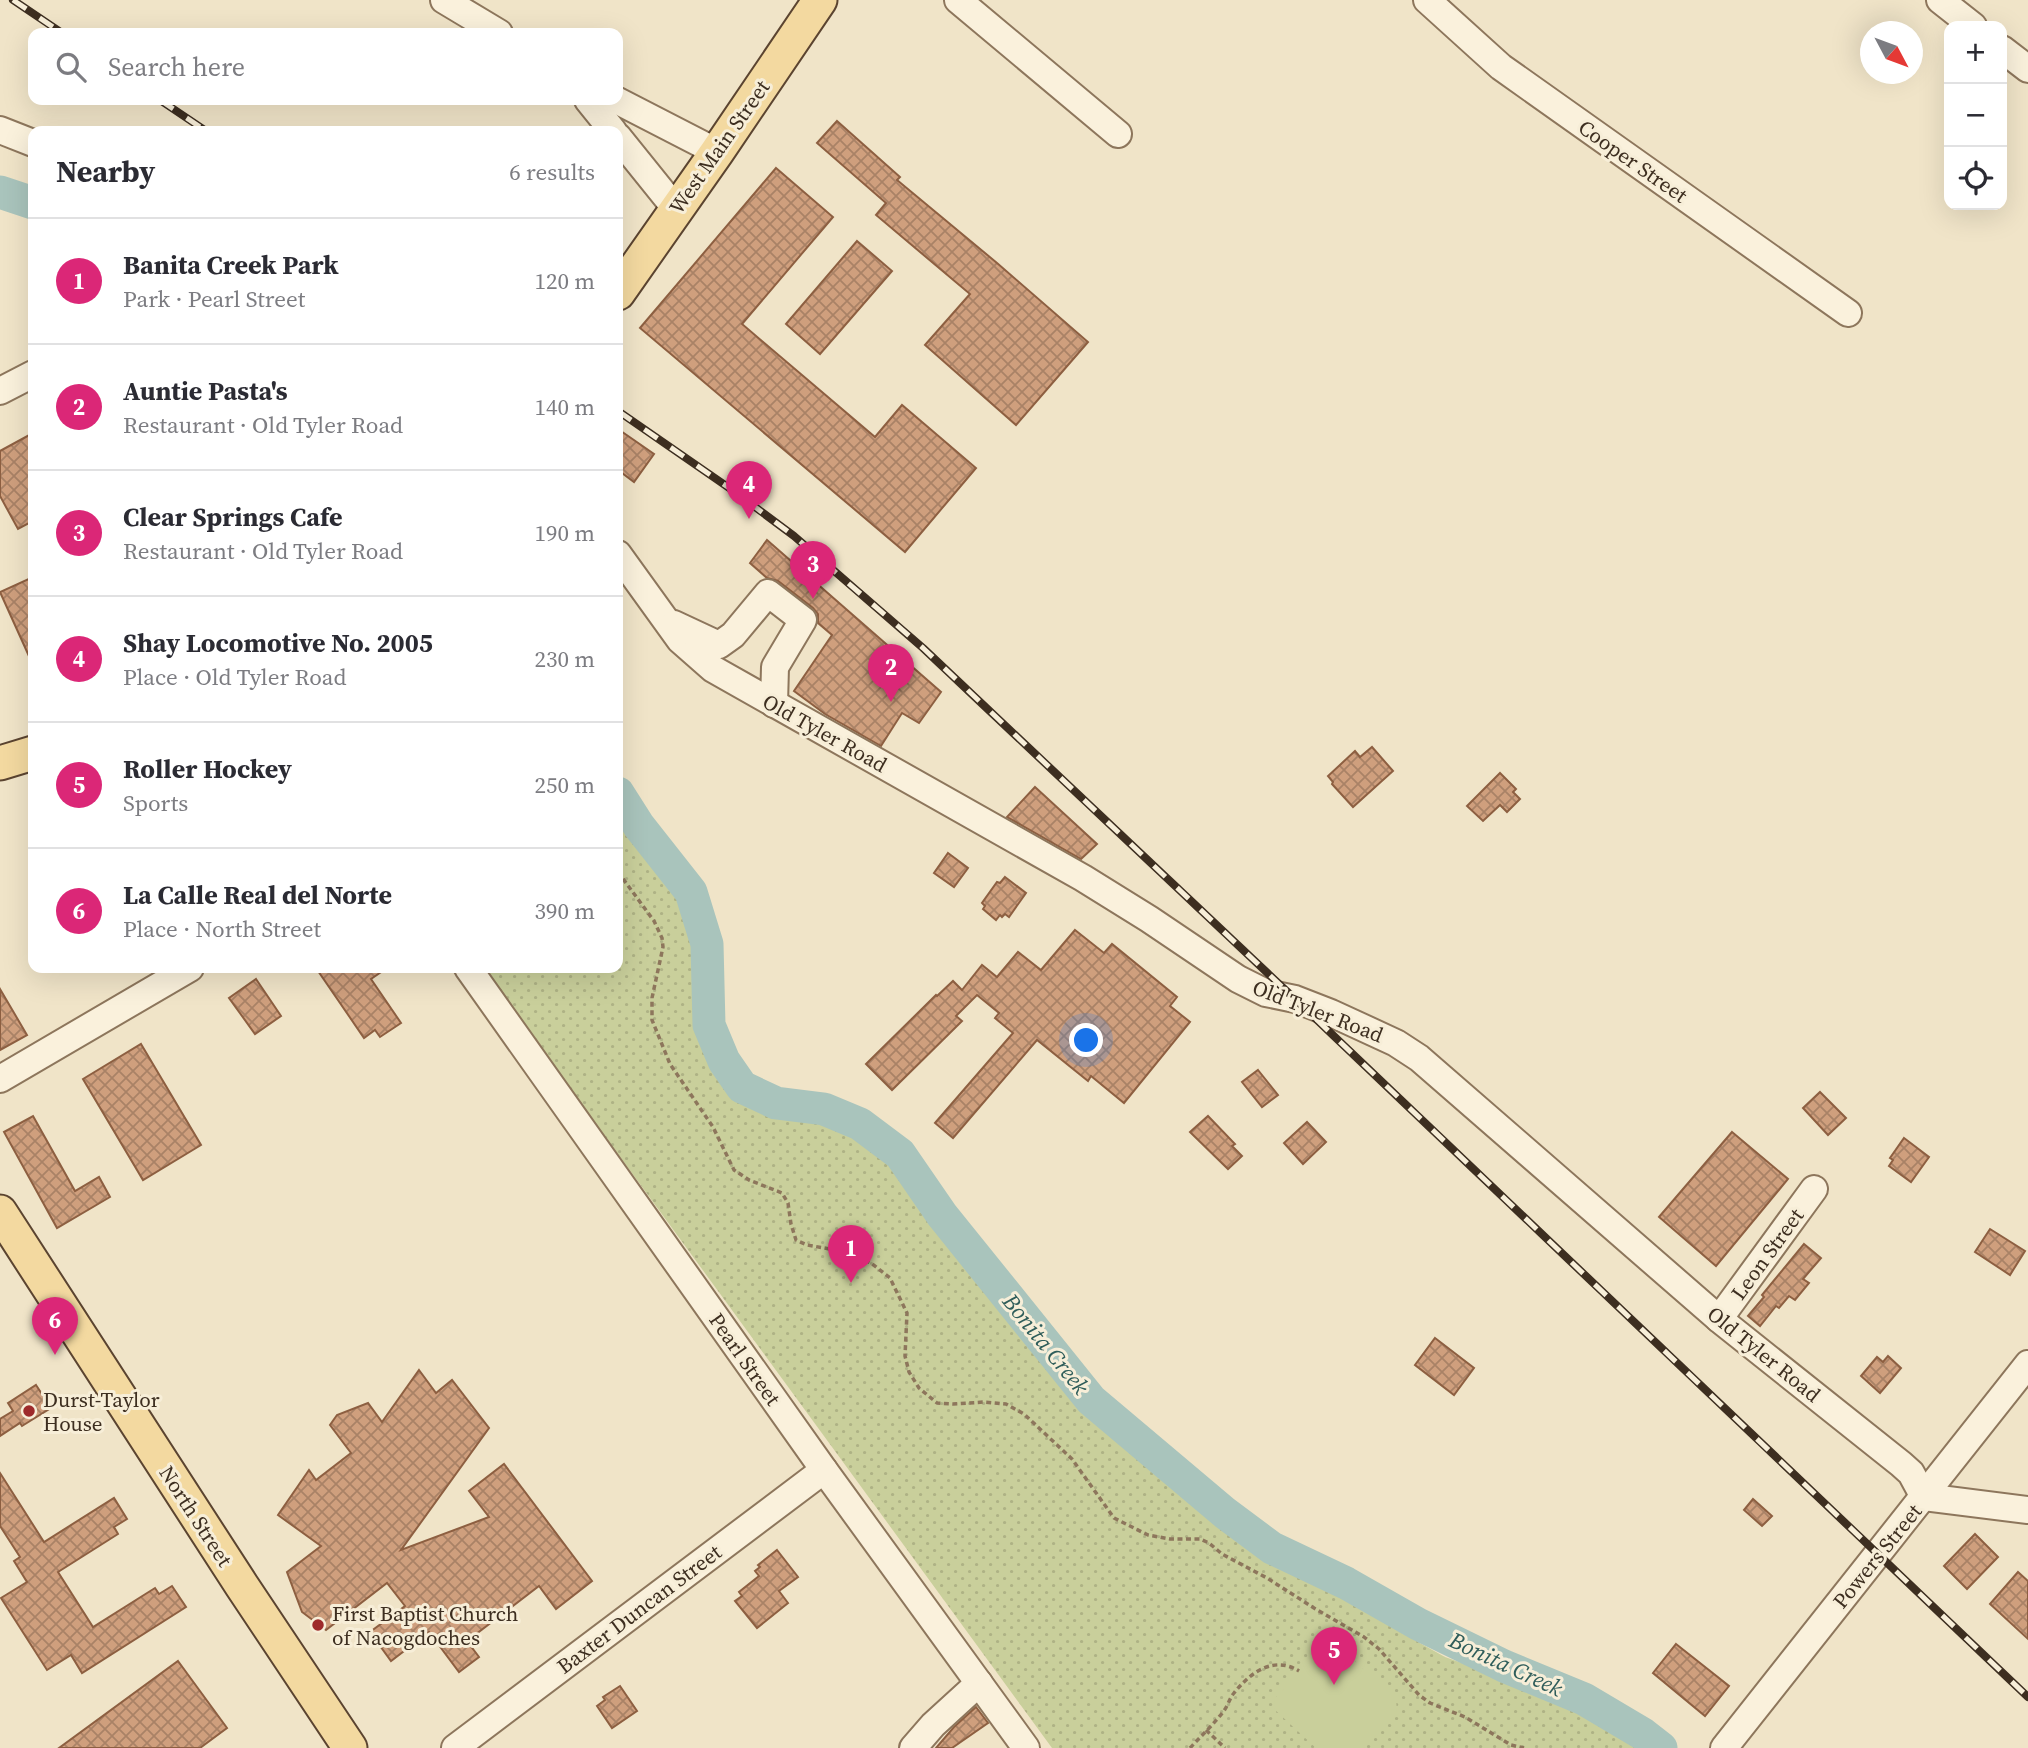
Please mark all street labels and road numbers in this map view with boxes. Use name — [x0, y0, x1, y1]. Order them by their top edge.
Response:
street label: West Main Street — [662, 74, 776, 220]
street label: Cooper Street — [1573, 113, 1694, 209]
street label: Old Tyler Road — [758, 687, 892, 779]
street label: Old Tyler Road — [1248, 973, 1388, 1049]
street label: Leon Street — [1724, 1202, 1810, 1306]
street label: Old Tyler Road — [1701, 1299, 1827, 1409]
street label: Pearl Street — [702, 1307, 788, 1411]
street label: North Street — [153, 1460, 239, 1572]
street label: Powers Street — [1826, 1497, 1928, 1614]
street label: Baxter Duncan Street — [551, 1537, 727, 1680]

